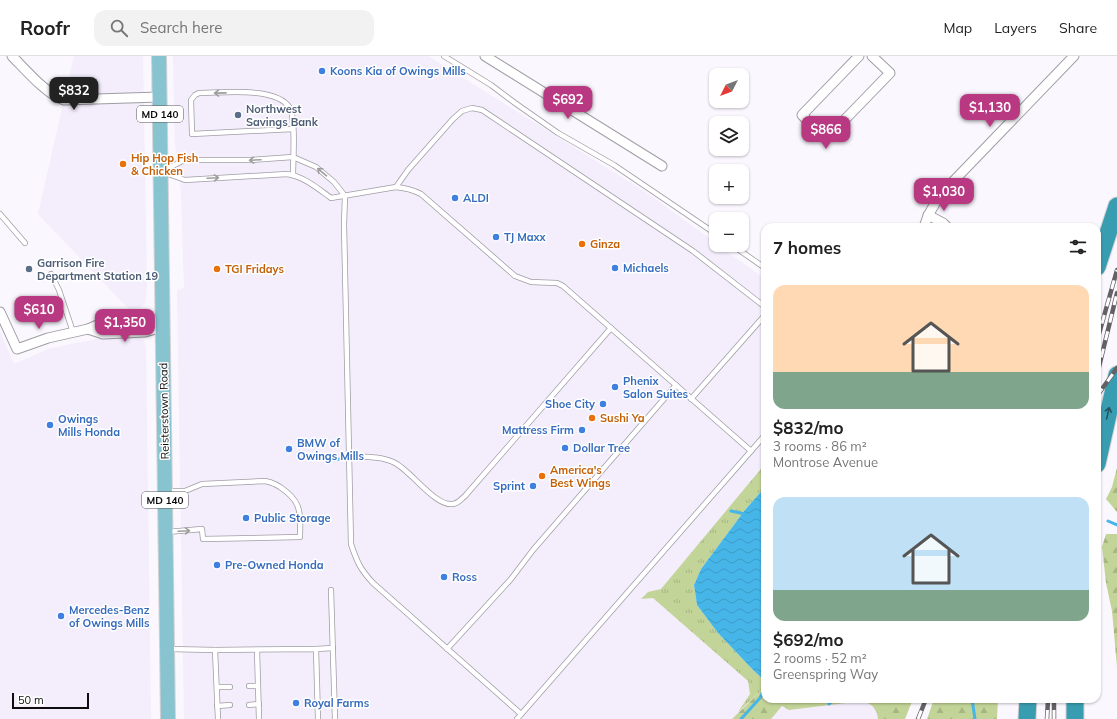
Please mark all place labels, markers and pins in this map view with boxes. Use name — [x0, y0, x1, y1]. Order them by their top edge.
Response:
place label: Koons Kia of Owings Mills — [330, 64, 466, 78]
marker: Koons Kia of Owings Mills — [317, 66, 327, 76]
pin: $832 — [50, 77, 98, 111]
pin: $692 — [544, 86, 592, 120]
pin: $1,130 — [957, 94, 1023, 128]
place label: Northwest Savings Bank — [246, 102, 319, 129]
marker: Northwest Savings Bank — [233, 110, 243, 120]
pin: $866 — [802, 116, 850, 150]
place label: Hip Hop Fish & Chicken — [131, 151, 198, 178]
marker: Hip Hop Fish & Chicken — [118, 159, 128, 169]
pin: $1,030 — [911, 178, 977, 212]
place label: ALDI — [463, 191, 489, 205]
marker: ALDI — [450, 193, 460, 203]
place label: TJ Maxx — [504, 230, 547, 244]
marker: TJ Maxx — [491, 232, 501, 242]
place label: Ginza — [590, 237, 620, 251]
marker: Ginza — [577, 239, 587, 249]
place label: Garrison Fire Department Station 19 — [37, 256, 158, 283]
place label: Michaels — [623, 261, 669, 275]
place label: TGI Fridays — [225, 262, 284, 276]
marker: Michaels — [610, 263, 620, 273]
marker: Garrison Fire Department Station 19 — [24, 264, 34, 274]
marker: TGI Fridays — [212, 264, 222, 274]
pin: $610 — [15, 296, 63, 330]
pin: $1,350 — [92, 309, 158, 343]
place label: Phenix Salon Suites — [623, 374, 689, 401]
marker: Phenix Salon Suites — [610, 382, 620, 392]
place label: Shoe City — [545, 397, 595, 411]
marker: Shoe City — [598, 399, 608, 409]
place label: Sushi Ya — [600, 411, 645, 425]
place label: Owings Mills Honda — [58, 412, 120, 439]
marker: Sushi Ya — [587, 413, 597, 423]
marker: Owings Mills Honda — [45, 420, 55, 430]
place label: Mattress Firm — [502, 423, 574, 437]
marker: Mattress Firm — [577, 425, 587, 435]
place label: BMW of Owings Mills — [297, 436, 364, 463]
place label: Dollar Tree — [573, 441, 630, 455]
marker: Dollar Tree — [560, 443, 570, 453]
marker: BMW of Owings Mills — [284, 444, 294, 454]
place label: America's Best Wings — [550, 463, 611, 490]
marker: America's Best Wings — [537, 471, 547, 481]
place label: Sprint — [493, 479, 525, 493]
marker: Sprint — [528, 481, 538, 491]
place label: Public Storage — [254, 511, 331, 525]
marker: Public Storage — [241, 513, 251, 523]
place label: Pre-Owned Honda — [225, 558, 324, 572]
marker: Pre-Owned Honda — [212, 560, 222, 570]
place label: Ross — [452, 570, 478, 584]
marker: Ross — [439, 572, 449, 582]
place label: Mercedes-Benz of Owings Mills — [69, 603, 150, 630]
marker: Mercedes-Benz of Owings Mills — [56, 611, 66, 621]
place label: Royal Farms — [304, 696, 370, 710]
marker: Royal Farms — [291, 698, 301, 708]

